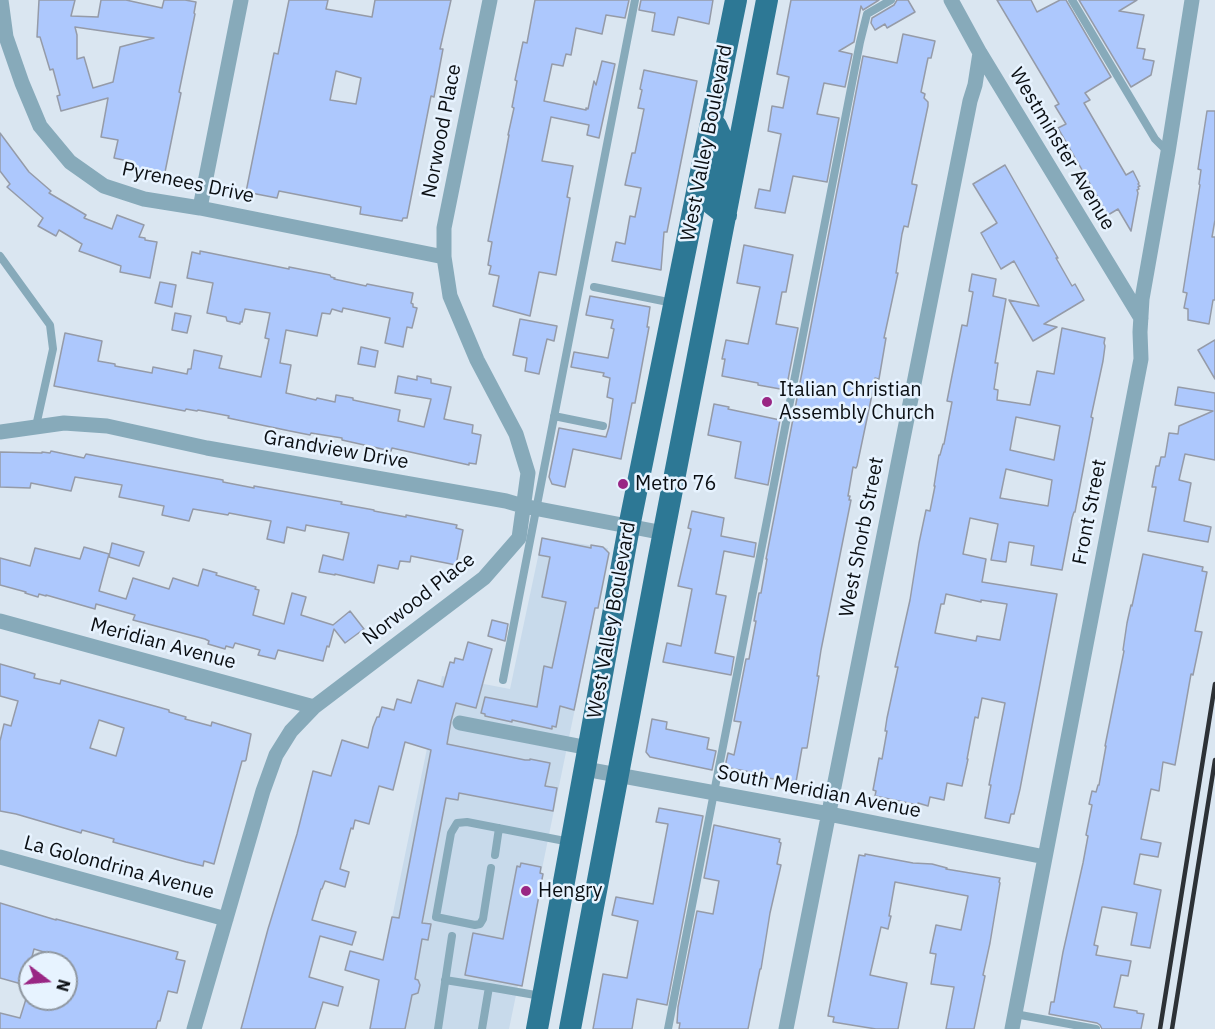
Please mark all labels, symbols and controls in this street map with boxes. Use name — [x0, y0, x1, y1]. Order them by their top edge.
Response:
street label: West Valley Boulevard — [676, 43, 738, 243]
street label: Norwood Place — [417, 62, 467, 200]
street label: Westminster Avenue — [1004, 63, 1120, 235]
street label: Pyrenees Drive — [120, 157, 256, 209]
place label: Italian Christian Assembly Church — [779, 378, 935, 425]
marker: Italian Christian Assembly Church — [760, 395, 774, 409]
street label: Grandview Drive — [262, 425, 410, 475]
street label: West Shorb Street — [835, 455, 889, 619]
street label: Front Street — [1068, 457, 1112, 567]
place label: Metro 76 — [635, 472, 716, 496]
marker: Metro 76 — [616, 477, 630, 491]
street label: West Valley Boulevard — [583, 520, 641, 720]
street label: Norwood Place — [358, 548, 480, 650]
street label: Meridian Avenue — [88, 613, 238, 675]
street label: South Meridian Avenue — [715, 760, 923, 824]
street label: La Golondrina Avenue — [21, 831, 217, 905]
place label: Hengry — [538, 879, 603, 903]
marker: Hengry — [519, 884, 533, 898]
north arrow — [18, 951, 78, 1011]
text: N — [52, 977, 75, 994]

